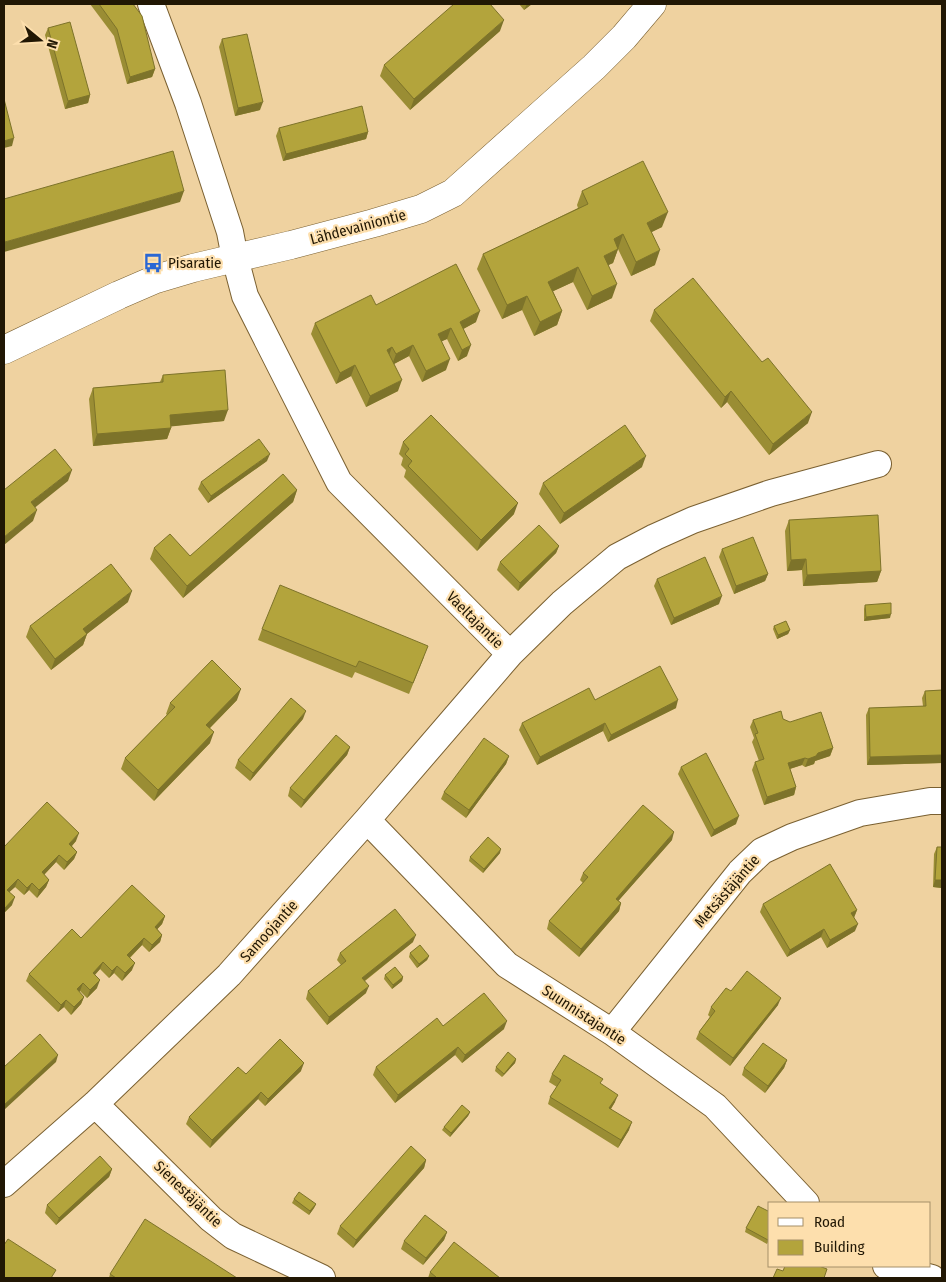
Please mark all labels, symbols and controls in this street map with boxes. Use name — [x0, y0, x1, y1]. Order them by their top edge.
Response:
north arrow — [15, 15, 65, 65]
text: N — [43, 37, 61, 50]
street label: Lähdevainiontie — [308, 206, 408, 248]
bus stop icon: Pisaratie — [142, 252, 164, 274]
place label: Pisaratie — [168, 254, 222, 272]
street label: Vaeltajantie — [443, 588, 507, 652]
street label: Metsästäjäntie — [691, 851, 763, 931]
street label: Samoojantie — [236, 896, 302, 966]
street label: Suunnistajantie — [539, 981, 629, 1049]
street label: Sienestäjäntie — [150, 1157, 226, 1231]
legend — [768, 1202, 931, 1267]
text: Road — [814, 1213, 845, 1231]
text: Building — [814, 1238, 865, 1256]

